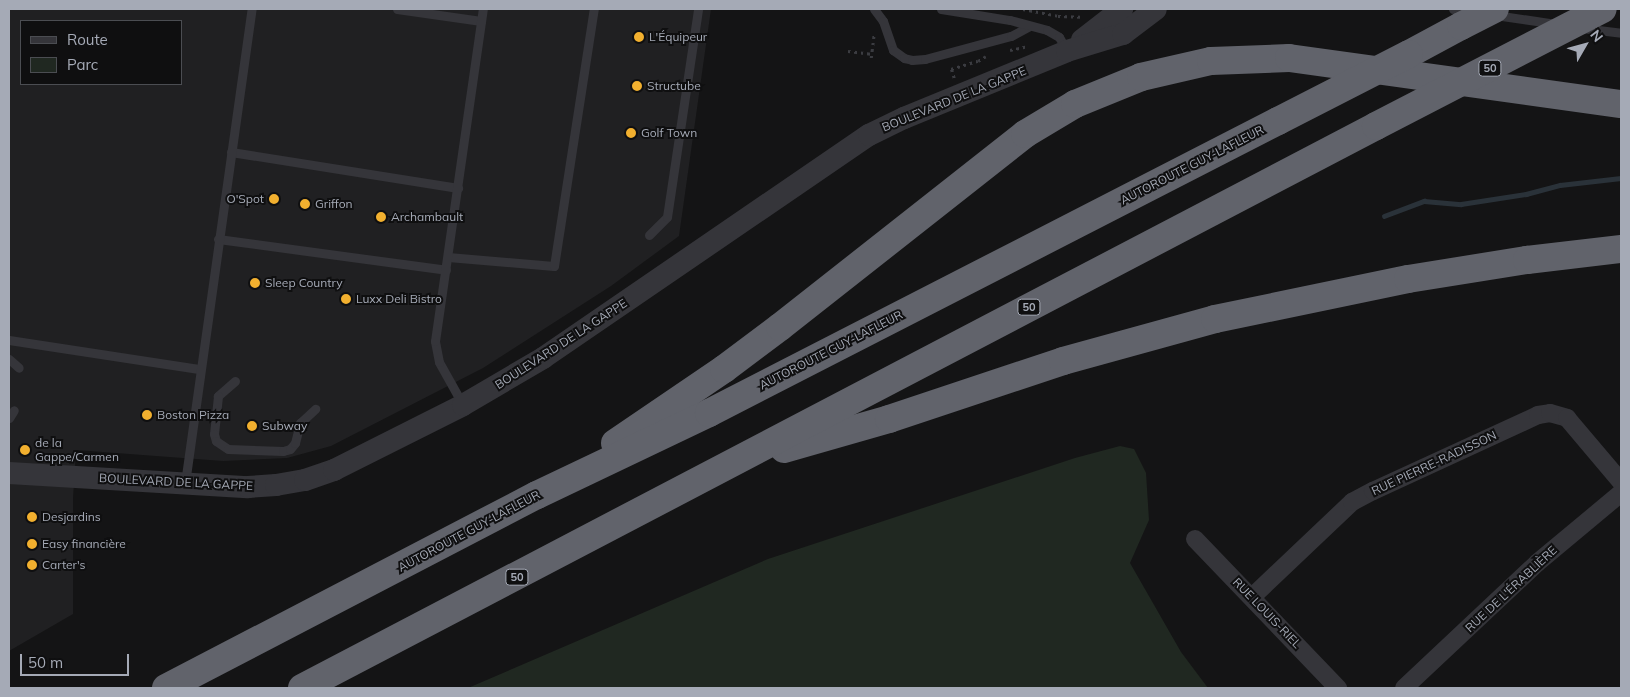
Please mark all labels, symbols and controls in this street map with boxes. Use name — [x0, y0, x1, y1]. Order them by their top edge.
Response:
legend — [20, 20, 182, 85]
north arrow — [1560, 20, 1610, 70]
text: N — [1586, 26, 1607, 45]
text: Route — [67, 30, 108, 49]
place label: L'Équipeur — [649, 30, 707, 44]
marker: L'Équipeur — [633, 31, 645, 43]
text: Parc — [67, 55, 98, 74]
road number: 50 — [1478, 59, 1502, 76]
street label: BOULEVARD DE LA GAPPE — [880, 63, 1028, 135]
place label: Structube — [647, 79, 701, 93]
marker: Structube — [631, 80, 643, 92]
street label: AUTOROUTE GUY-LAFLEUR — [1118, 122, 1266, 208]
place label: Golf Town — [641, 126, 697, 140]
marker: Golf Town — [625, 127, 637, 139]
place label: O'Spot — [226, 192, 264, 206]
marker: O'Spot — [268, 193, 280, 205]
place label: Griffon — [315, 197, 353, 211]
marker: Griffon — [299, 198, 311, 210]
place label: Archambault — [391, 210, 463, 224]
marker: Archambault — [375, 211, 387, 223]
place label: Sleep Country — [265, 276, 343, 290]
marker: Sleep Country — [249, 277, 261, 289]
place label: Luxx Deli Bistro — [356, 292, 442, 306]
marker: Luxx Deli Bistro — [340, 293, 352, 305]
street label: BOULEVARD DE LA GAPPE — [492, 296, 630, 392]
road number: 50 — [1016, 298, 1042, 316]
street label: AUTOROUTE GUY-LAFLEUR — [757, 307, 905, 393]
place label: Boston Pizza — [157, 408, 229, 422]
marker: Boston Pizza — [141, 409, 153, 421]
place label: Subway — [262, 419, 307, 433]
marker: Subway — [246, 420, 258, 432]
street label: RUE PIERRE-RADISSON — [1369, 428, 1499, 498]
place label: de la Gappe/Carmen — [35, 436, 119, 464]
marker: de la Gappe/Carmen — [19, 444, 31, 456]
street label: BOULEVARD DE LA GAPPE — [99, 471, 253, 493]
street label: AUTOROUTE GUY-LAFLEUR — [395, 487, 543, 575]
place label: Desjardins — [42, 510, 101, 524]
marker: Desjardins — [26, 511, 38, 523]
place label: Easy financière — [42, 537, 126, 551]
marker: Easy financière — [26, 538, 38, 550]
street label: RUE DE L'ÉRABLIÈRE — [1462, 543, 1560, 635]
place label: Carter's — [42, 558, 86, 572]
marker: Carter's — [26, 559, 38, 571]
road number: 50 — [504, 568, 530, 586]
street label: RUE LOUIS-RIEL — [1230, 575, 1304, 651]
scale bar — [22, 644, 131, 676]
text: 50 m — [28, 653, 63, 672]

